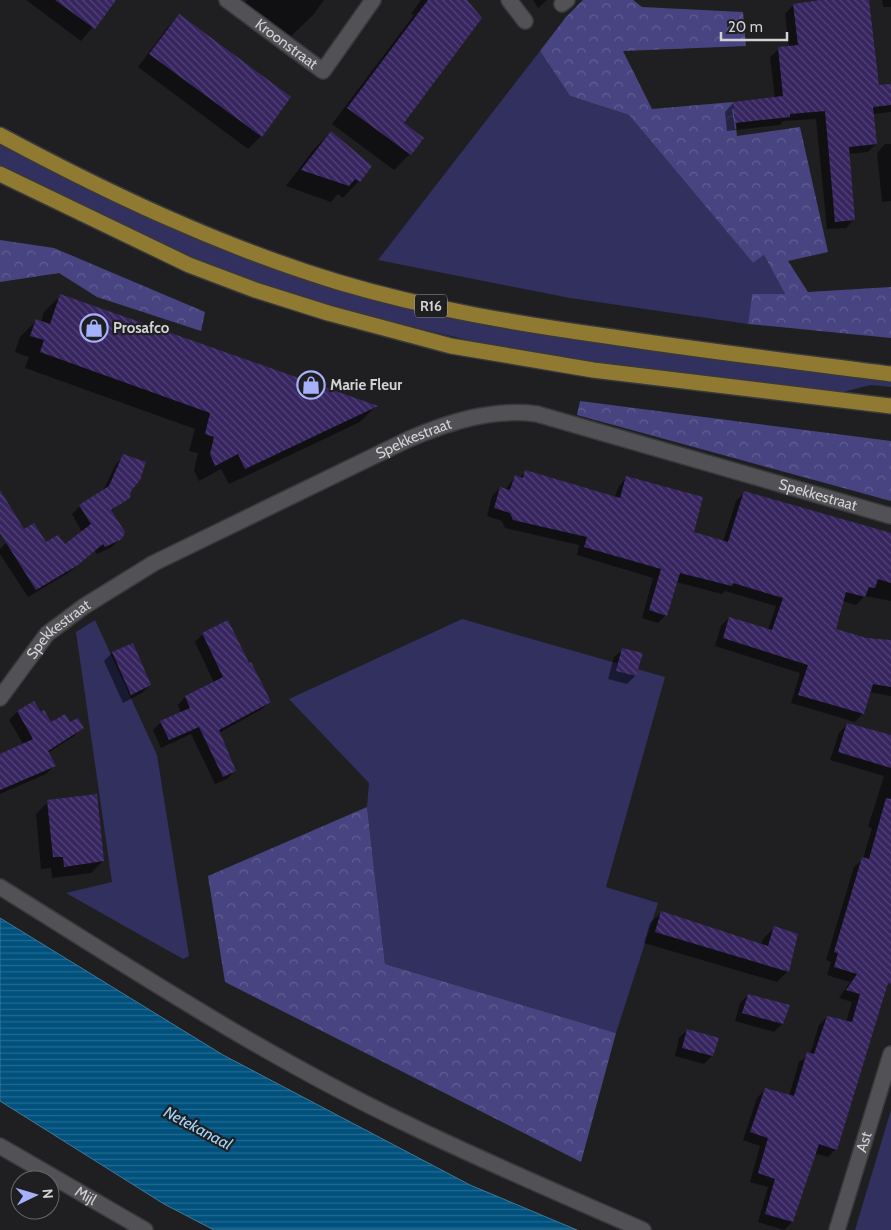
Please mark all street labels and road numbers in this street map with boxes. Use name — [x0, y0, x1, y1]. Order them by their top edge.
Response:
street label: Kroonstraat — [252, 15, 321, 73]
road number: R16 — [415, 294, 447, 318]
street label: Spekkestraat — [373, 415, 454, 463]
street label: Spekkestraat — [777, 475, 859, 515]
street label: Spekkestraat — [23, 596, 94, 663]
street label: Ast — [852, 1130, 876, 1155]
street label: Mijl — [72, 1182, 100, 1209]

